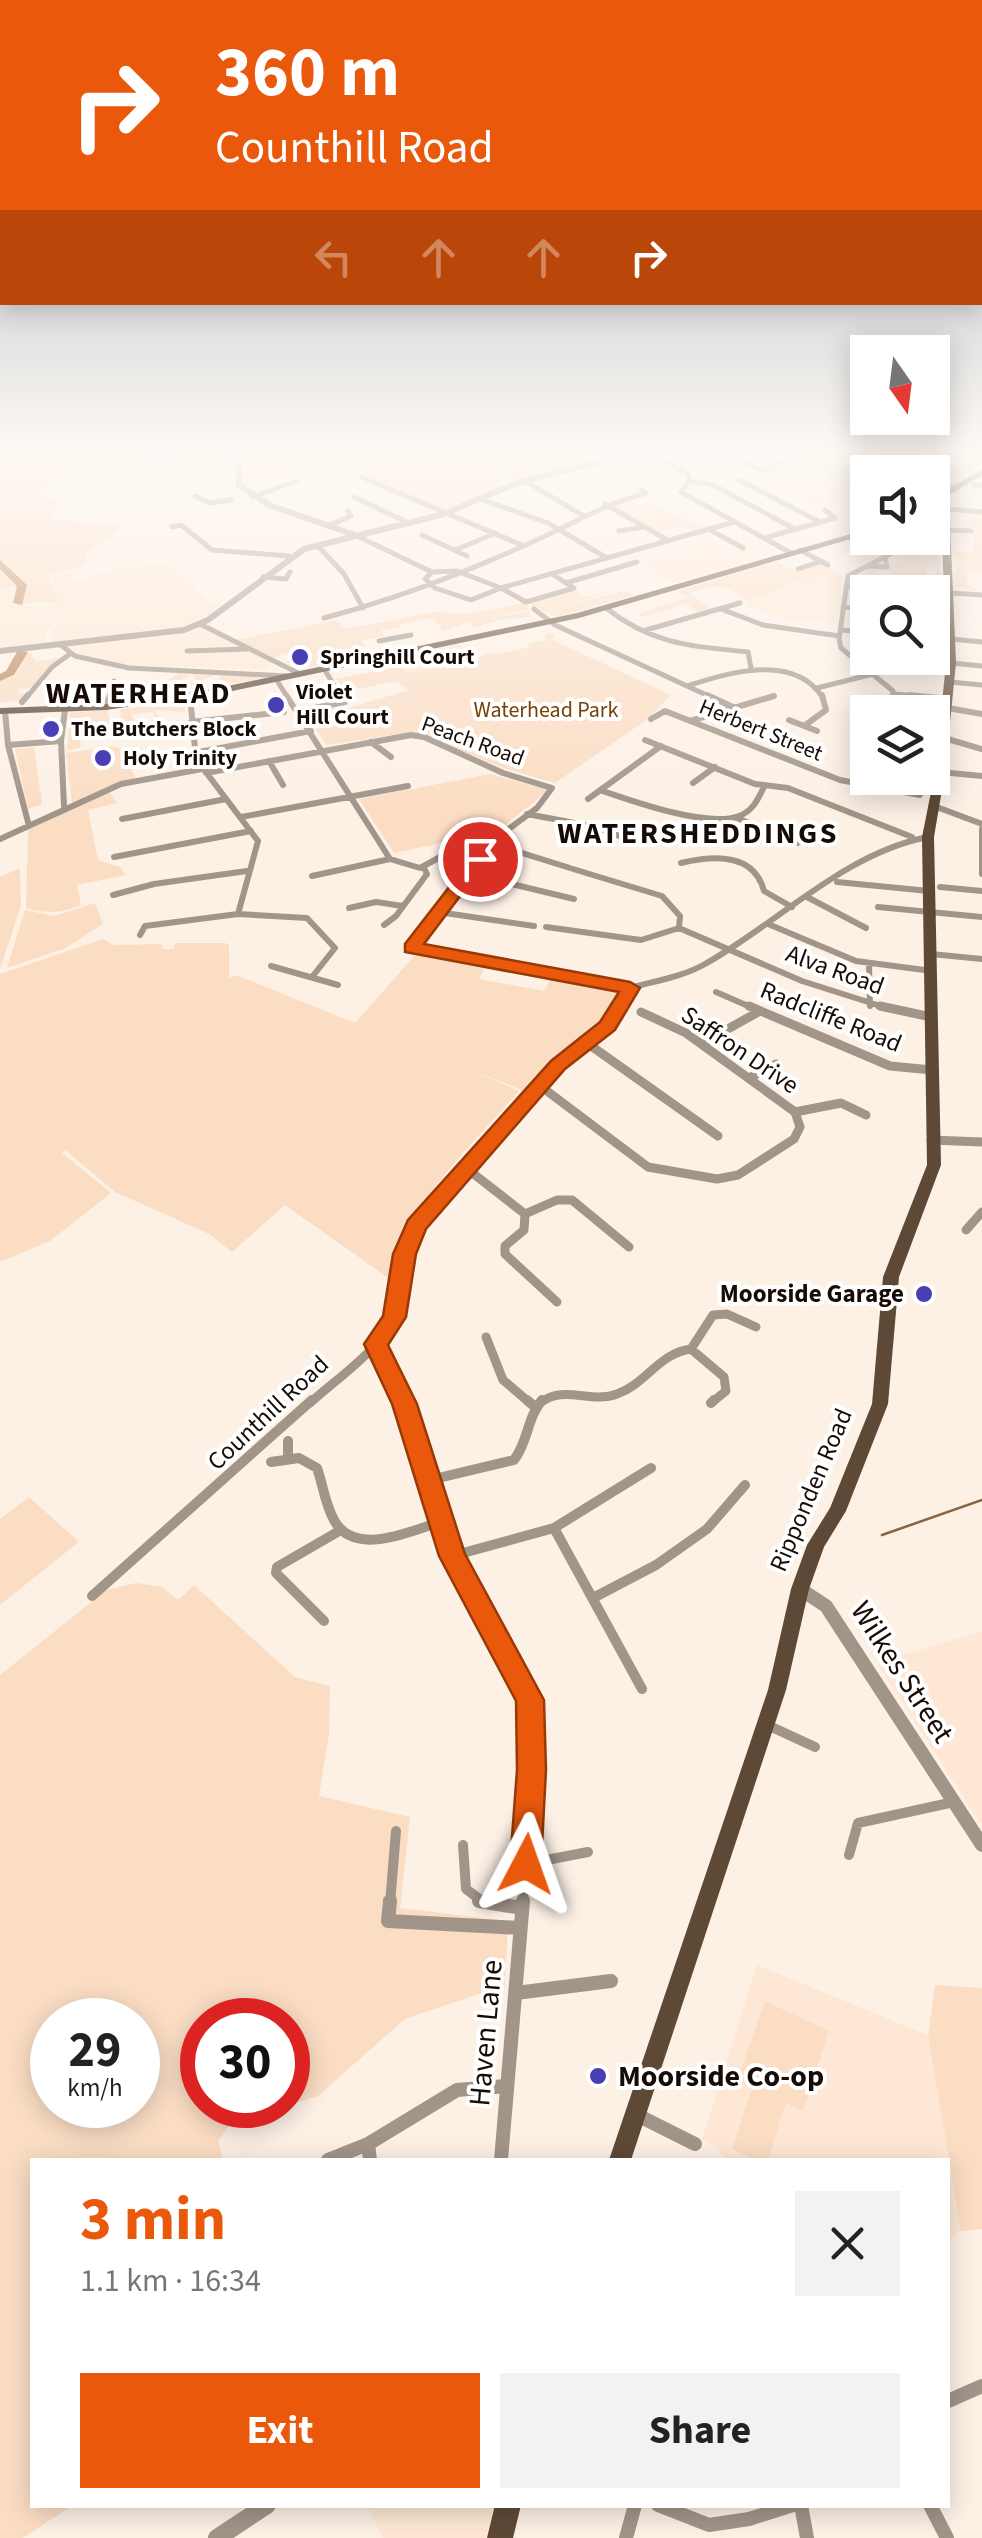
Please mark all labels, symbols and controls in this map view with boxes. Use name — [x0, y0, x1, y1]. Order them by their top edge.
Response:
text: 360 m — [215, 23, 400, 123]
icon: right — [50, 40, 180, 170]
text: Counthill Road — [215, 116, 493, 180]
icon: left — [306, 230, 361, 285]
icon: ahead — [411, 230, 466, 285]
icon: ahead — [516, 230, 571, 285]
icon: right — [621, 230, 676, 285]
north arrow — [850, 335, 950, 435]
map controls — [850, 335, 950, 795]
button: sound — [850, 455, 950, 555]
button: search — [850, 575, 950, 675]
place label: Springhill Court — [320, 641, 475, 673]
marker: Springhill Court — [289, 646, 311, 668]
district label: WATERHEAD — [46, 672, 232, 715]
place label: Violet Hill Court — [295, 676, 389, 733]
street label: Herbert Street — [694, 691, 828, 769]
marker: Violet Hill Court — [265, 694, 287, 716]
park label: Waterhead Park — [474, 694, 619, 726]
button: layers — [850, 695, 950, 795]
street label: Peach Road — [417, 708, 529, 774]
place label: The Butchers Block — [71, 713, 257, 745]
marker: The Butchers Block — [40, 718, 62, 740]
place label: Holy Trinity — [123, 742, 237, 774]
marker: Holy Trinity — [92, 747, 114, 769]
district label: WATERSHEDDINGS — [557, 812, 839, 855]
pin — [438, 817, 523, 902]
icon: arrive — [453, 832, 508, 887]
street label: Alva Road — [781, 936, 889, 1004]
street label: Radcliffe Road — [755, 972, 907, 1062]
street label: Saffron Drive — [674, 997, 806, 1103]
place label: Moorside Garage — [720, 1276, 904, 1312]
marker: Moorside Garage — [913, 1283, 935, 1305]
street label: Counthill Road — [199, 1347, 337, 1479]
street label: Ripponden Road — [760, 1403, 862, 1577]
street label: Wilkes Street — [840, 1593, 964, 1751]
position arrow — [474, 1812, 578, 1916]
street label: Haven Lane — [458, 1958, 514, 2108]
speed limit sign: 30 — [180, 1998, 310, 2128]
text: 29 — [69, 2015, 121, 2086]
place label: Moorside Co-op — [618, 2055, 824, 2098]
marker: Moorside Co-op — [587, 2065, 609, 2087]
text: km/h — [67, 2070, 123, 2106]
text: 3 min — [80, 2178, 226, 2263]
button: close — [795, 2191, 900, 2296]
text: 1.1 km · 16:34 — [80, 2258, 261, 2304]
button: Exit — [80, 2373, 480, 2488]
button: Share — [500, 2373, 900, 2488]

